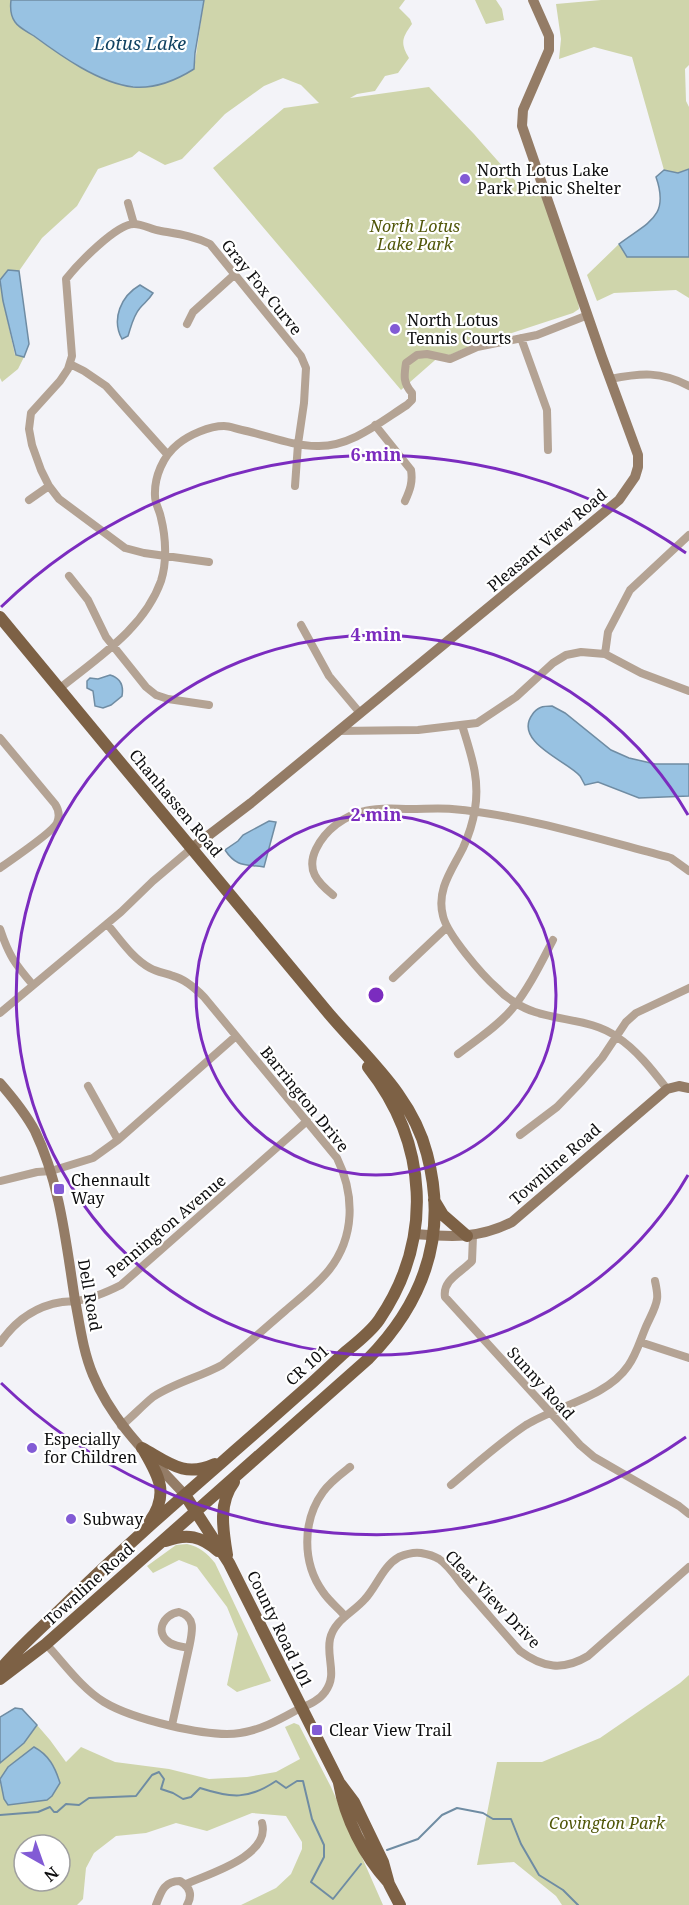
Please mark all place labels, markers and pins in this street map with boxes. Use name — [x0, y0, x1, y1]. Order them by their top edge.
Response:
place label: North Lotus Lake Park Picnic Shelter — [477, 159, 621, 199]
marker: North Lotus Lake Park Picnic Shelter — [458, 172, 472, 186]
place label: North Lotus Tennis Courts — [407, 309, 511, 349]
marker: North Lotus Tennis Courts — [388, 322, 402, 336]
centre of rings — [366, 985, 386, 1005]
place label: Chennault Way — [71, 1169, 150, 1209]
marker: Chennault Way — [52, 1182, 66, 1196]
place label: Especially for Children — [44, 1428, 137, 1468]
marker: Especially for Children — [25, 1441, 39, 1455]
place label: Subway — [83, 1508, 144, 1530]
marker: Subway — [64, 1512, 78, 1526]
place label: Clear View Trail — [329, 1719, 452, 1741]
marker: Clear View Trail — [310, 1723, 324, 1737]

